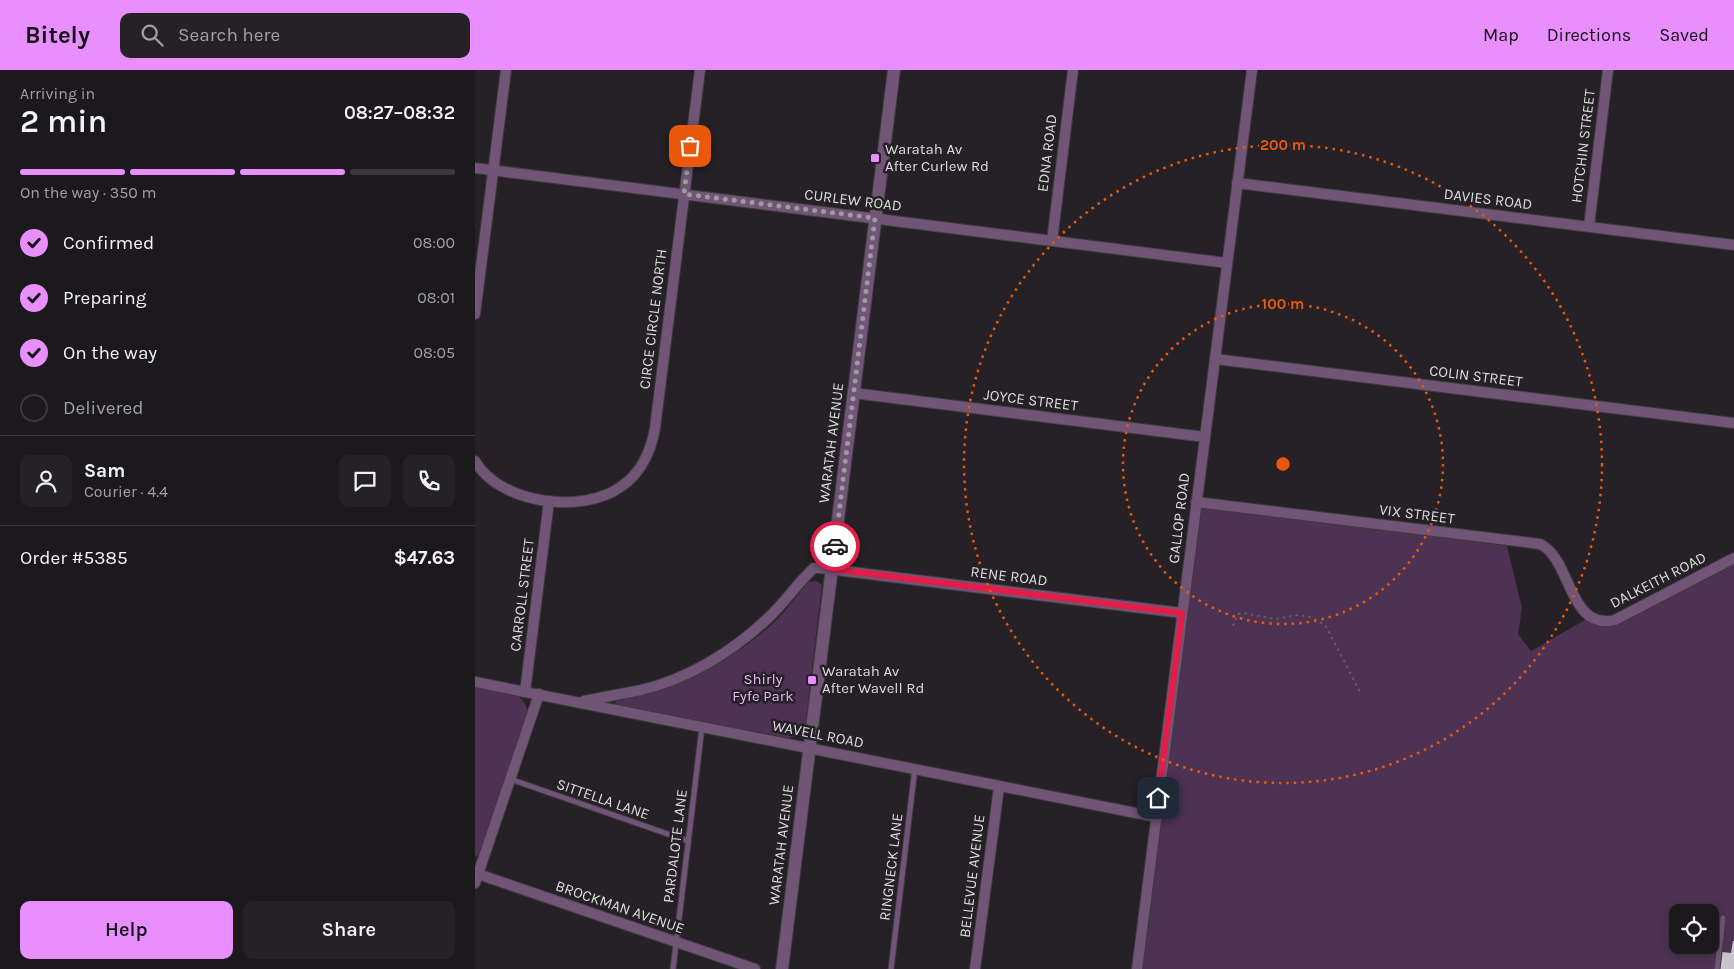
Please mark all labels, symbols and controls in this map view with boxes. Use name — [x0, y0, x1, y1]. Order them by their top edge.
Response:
search box — [120, 13, 470, 58]
text: Bitely — [25, 21, 90, 49]
icon: search — [138, 21, 166, 49]
text: Search here — [178, 24, 280, 46]
text: Map — [1483, 24, 1519, 46]
text: Directions — [1547, 24, 1631, 46]
text: Saved — [1659, 24, 1709, 46]
text: Arriving in — [20, 84, 95, 103]
street label: HOTCHIN STREET — [1567, 88, 1599, 204]
text: 08:27–08:32 — [344, 102, 455, 124]
text: 2 min — [20, 103, 107, 140]
street label: EDNA ROAD — [1033, 113, 1061, 193]
pin — [669, 125, 711, 167]
icon: bag — [676, 132, 704, 160]
text: 200 m — [1260, 136, 1306, 154]
place label: Waratah Av After Curlew Rd — [885, 140, 989, 175]
marker: Waratah Av After Curlew Rd — [869, 152, 881, 164]
text: On the way · 350 m — [20, 183, 157, 202]
street label: CURLEW ROAD — [803, 185, 903, 215]
street label: DAVIES ROAD — [1443, 185, 1533, 213]
icon: check — [20, 229, 48, 257]
text: Confirmed — [63, 232, 154, 254]
text: 08:00 — [413, 233, 455, 252]
street label: CIRCE CIRCLE NORTH — [635, 248, 671, 390]
icon: check — [20, 284, 48, 312]
text: Preparing — [63, 287, 146, 309]
text: 08:01 — [417, 288, 455, 307]
text: 100 m — [1262, 295, 1304, 313]
icon: check — [20, 339, 48, 367]
text: On the way — [63, 342, 157, 364]
text: 08:05 — [413, 343, 455, 362]
street label: COLIN STREET — [1428, 361, 1524, 391]
street label: WARATAH AVENUE — [815, 382, 847, 504]
street label: JOYCE STREET — [983, 385, 1080, 415]
text: Delivered — [63, 397, 143, 419]
button: person — [20, 455, 72, 507]
button: chat — [339, 455, 391, 507]
button: phone — [403, 455, 455, 507]
centre of rings — [1274, 455, 1292, 473]
text: Sam — [84, 460, 125, 482]
street label: GALLOP ROAD — [1165, 472, 1193, 564]
text: Courier · 4.4 — [84, 482, 168, 501]
street label: VIX STREET — [1378, 500, 1456, 528]
courier — [810, 521, 860, 571]
icon: car — [821, 532, 849, 560]
street label: CARROLL STREET — [506, 537, 538, 652]
text: Order #5385 — [20, 547, 128, 569]
text: $47.63 — [394, 547, 455, 569]
street label: DALKEITH ROAD — [1607, 548, 1709, 612]
street label: RENE ROAD — [970, 562, 1048, 590]
place label: Waratah Av After Wavell Rd — [822, 662, 924, 697]
park label: Shirly Fyfe Park — [732, 670, 794, 705]
marker: Waratah Av After Wavell Rd — [806, 674, 818, 686]
street label: WAVELL ROAD — [771, 716, 865, 752]
street label: SITTELLA LANE — [554, 775, 652, 823]
pin — [1137, 777, 1179, 819]
street label: WARATAH AVENUE — [765, 784, 797, 906]
icon: home — [1144, 784, 1172, 812]
street label: PARDALOTE LANE — [659, 788, 691, 904]
street label: RINGNECK LANE — [875, 812, 907, 922]
street label: BELLEVUE AVENUE — [956, 813, 988, 939]
street label: BROCKMAN AVENUE — [553, 876, 687, 938]
button: Help — [20, 901, 233, 959]
button: Share — [243, 901, 455, 959]
map controls — [1669, 904, 1719, 954]
button: locate — [1669, 904, 1719, 954]

